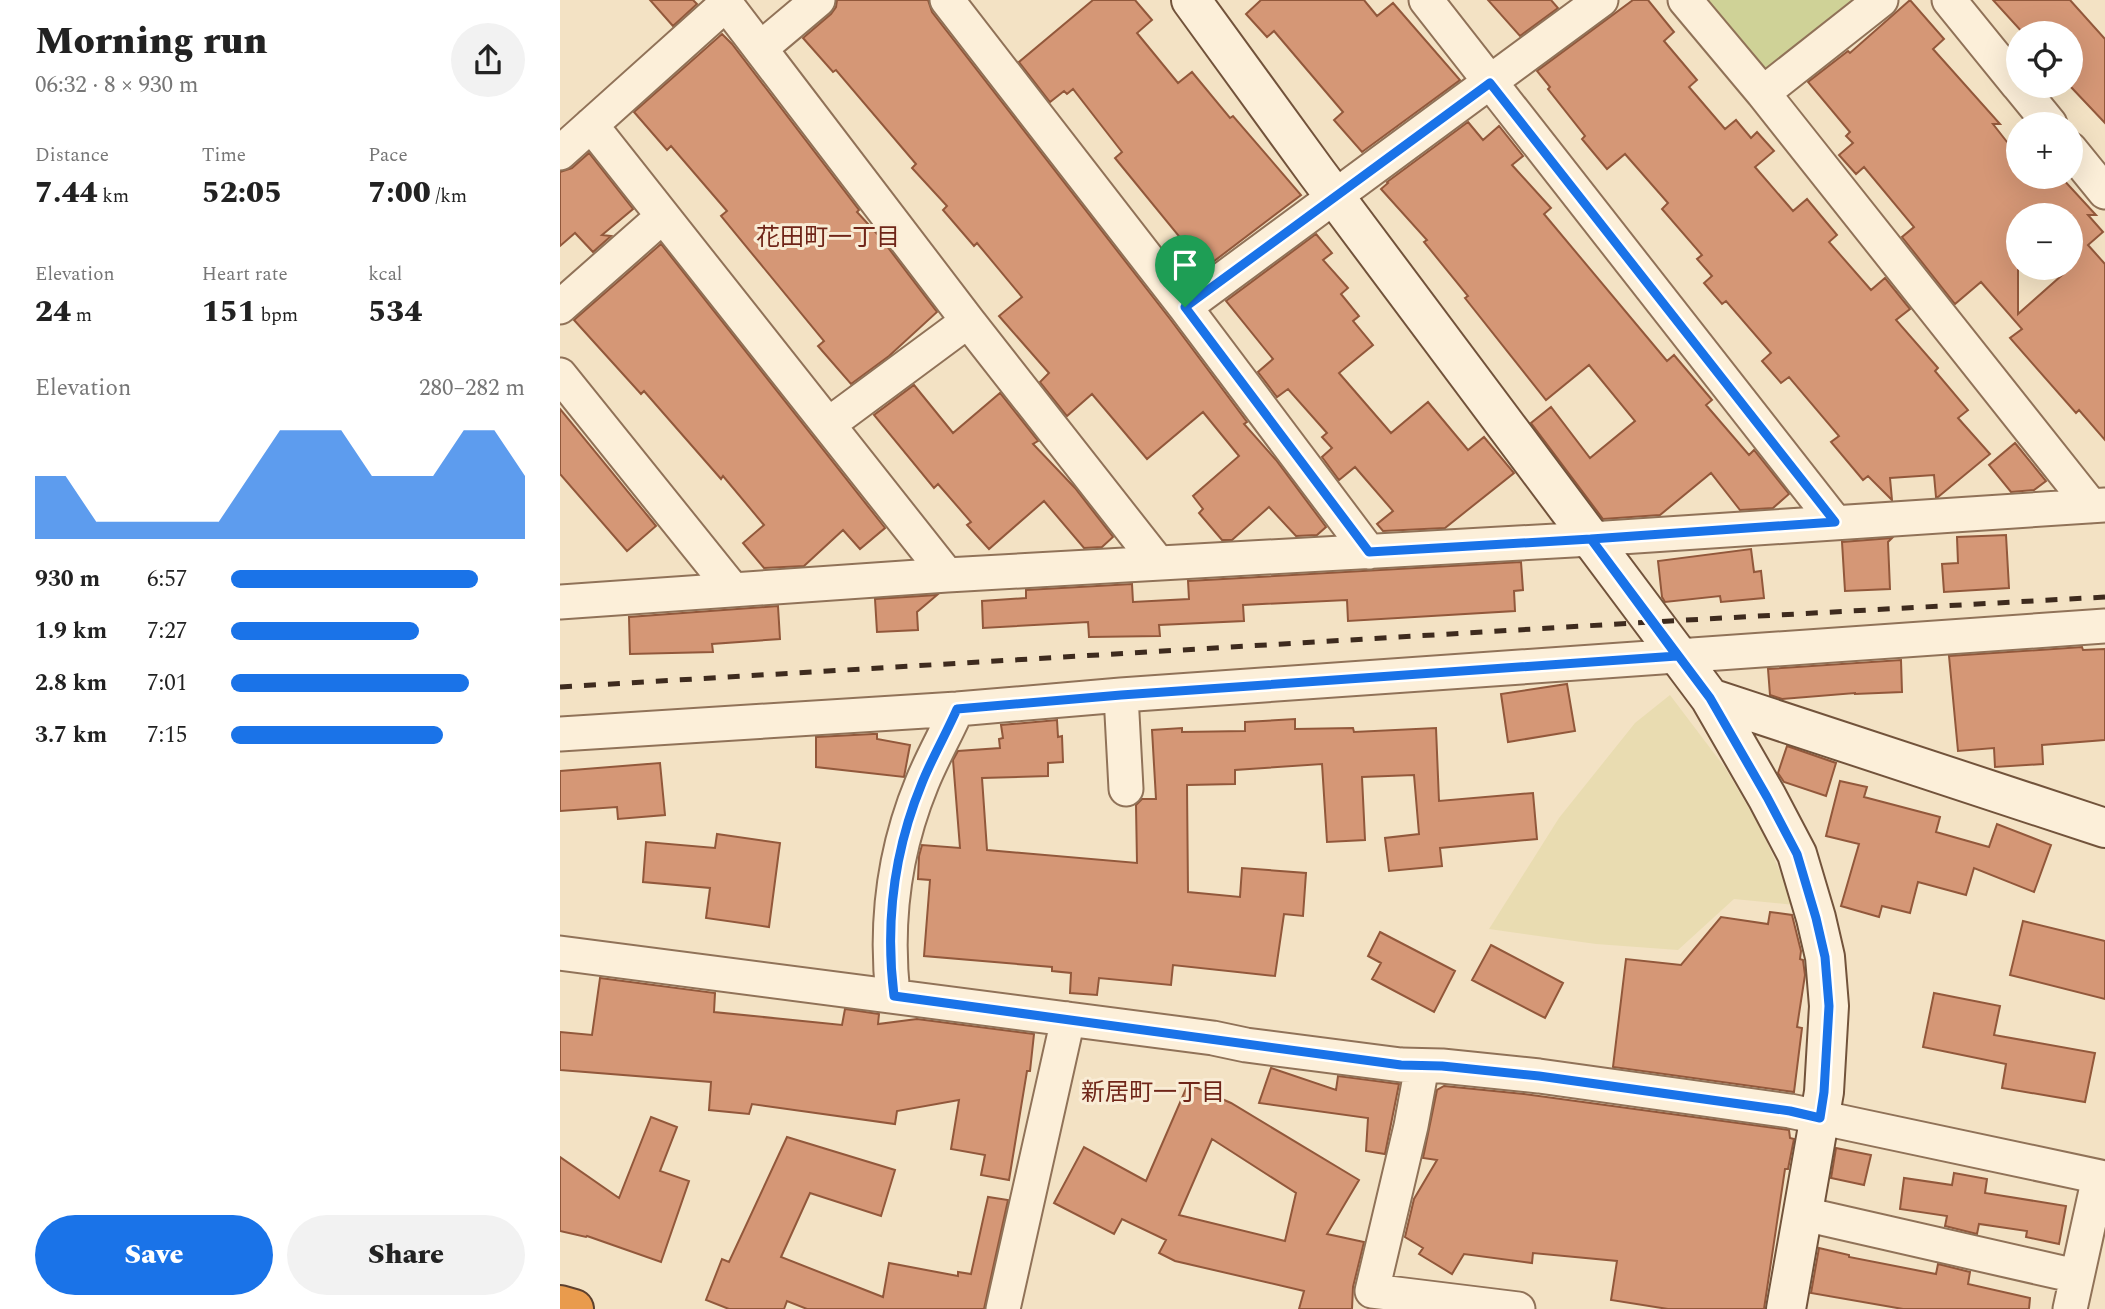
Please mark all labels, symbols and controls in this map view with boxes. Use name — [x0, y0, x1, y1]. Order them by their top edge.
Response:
text: Morning run — [35, 13, 268, 71]
map controls — [2006, 21, 2083, 280]
button: locate — [2006, 21, 2083, 98]
button: share — [451, 23, 525, 97]
text: 06:32 · 8 × 930 m — [35, 68, 199, 103]
button: + — [2006, 112, 2083, 189]
text: Distance — [35, 141, 109, 170]
text: Time — [202, 141, 246, 170]
text: Pace — [368, 141, 408, 170]
text: 7.44 — [35, 170, 97, 216]
text: 52:05 — [202, 170, 282, 216]
text: 7:00 — [368, 170, 431, 216]
text: km — [97, 182, 129, 211]
text: /km — [431, 182, 467, 211]
button: − — [2006, 203, 2083, 280]
district label: 花田町一丁目 — [756, 220, 900, 256]
pin — [1155, 235, 1215, 307]
icon: arrive — [1166, 246, 1204, 284]
text: Elevation — [35, 260, 115, 289]
text: Heart rate — [202, 260, 288, 289]
text: kcal — [368, 260, 402, 289]
text: 24 — [35, 289, 71, 335]
text: 151 — [202, 289, 256, 335]
text: 534 — [368, 289, 422, 335]
text: m — [71, 301, 92, 330]
text: bpm — [256, 301, 298, 330]
text: Elevation — [35, 371, 131, 406]
text: 280–282 m — [419, 371, 525, 406]
text: 930 m — [35, 562, 100, 597]
text: 6:57 — [147, 562, 187, 597]
text: 1.9 km — [35, 614, 107, 649]
text: 7:27 — [147, 614, 187, 649]
text: 2.8 km — [35, 666, 107, 701]
text: 7:01 — [147, 666, 187, 701]
text: 3.7 km — [35, 718, 107, 753]
text: 7:15 — [147, 718, 187, 753]
district label: 新居町一丁目 — [1081, 1075, 1225, 1111]
button: Save — [35, 1215, 273, 1295]
button: Share — [287, 1215, 525, 1295]

